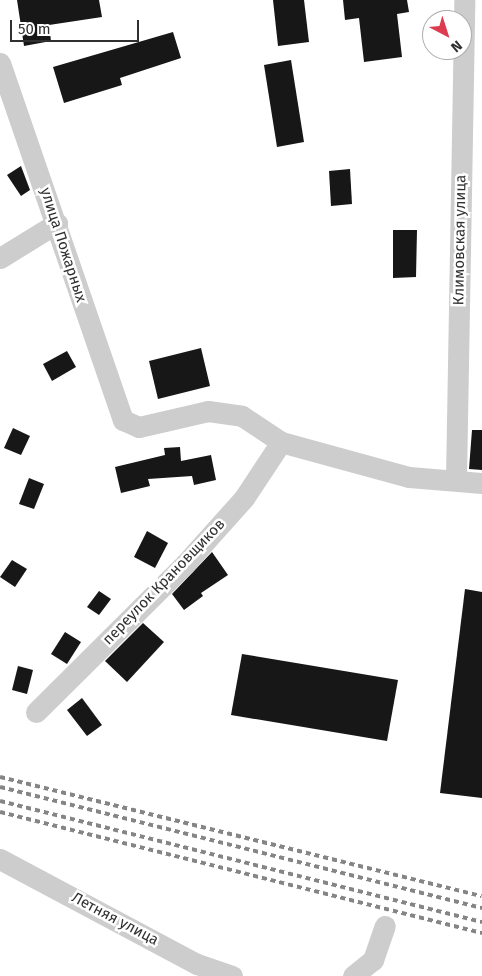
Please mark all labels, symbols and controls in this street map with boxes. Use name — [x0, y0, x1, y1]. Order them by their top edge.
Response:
scale bar — [12, 10, 141, 42]
north arrow — [422, 10, 472, 60]
text: 50 m — [18, 20, 51, 38]
text: N — [447, 37, 465, 56]
street label: Климовская улица — [450, 175, 470, 305]
street label: улица Пожарных — [36, 185, 90, 305]
street label: переулок Крановщиков — [99, 515, 229, 649]
street label: Летняя улица — [69, 889, 161, 949]

